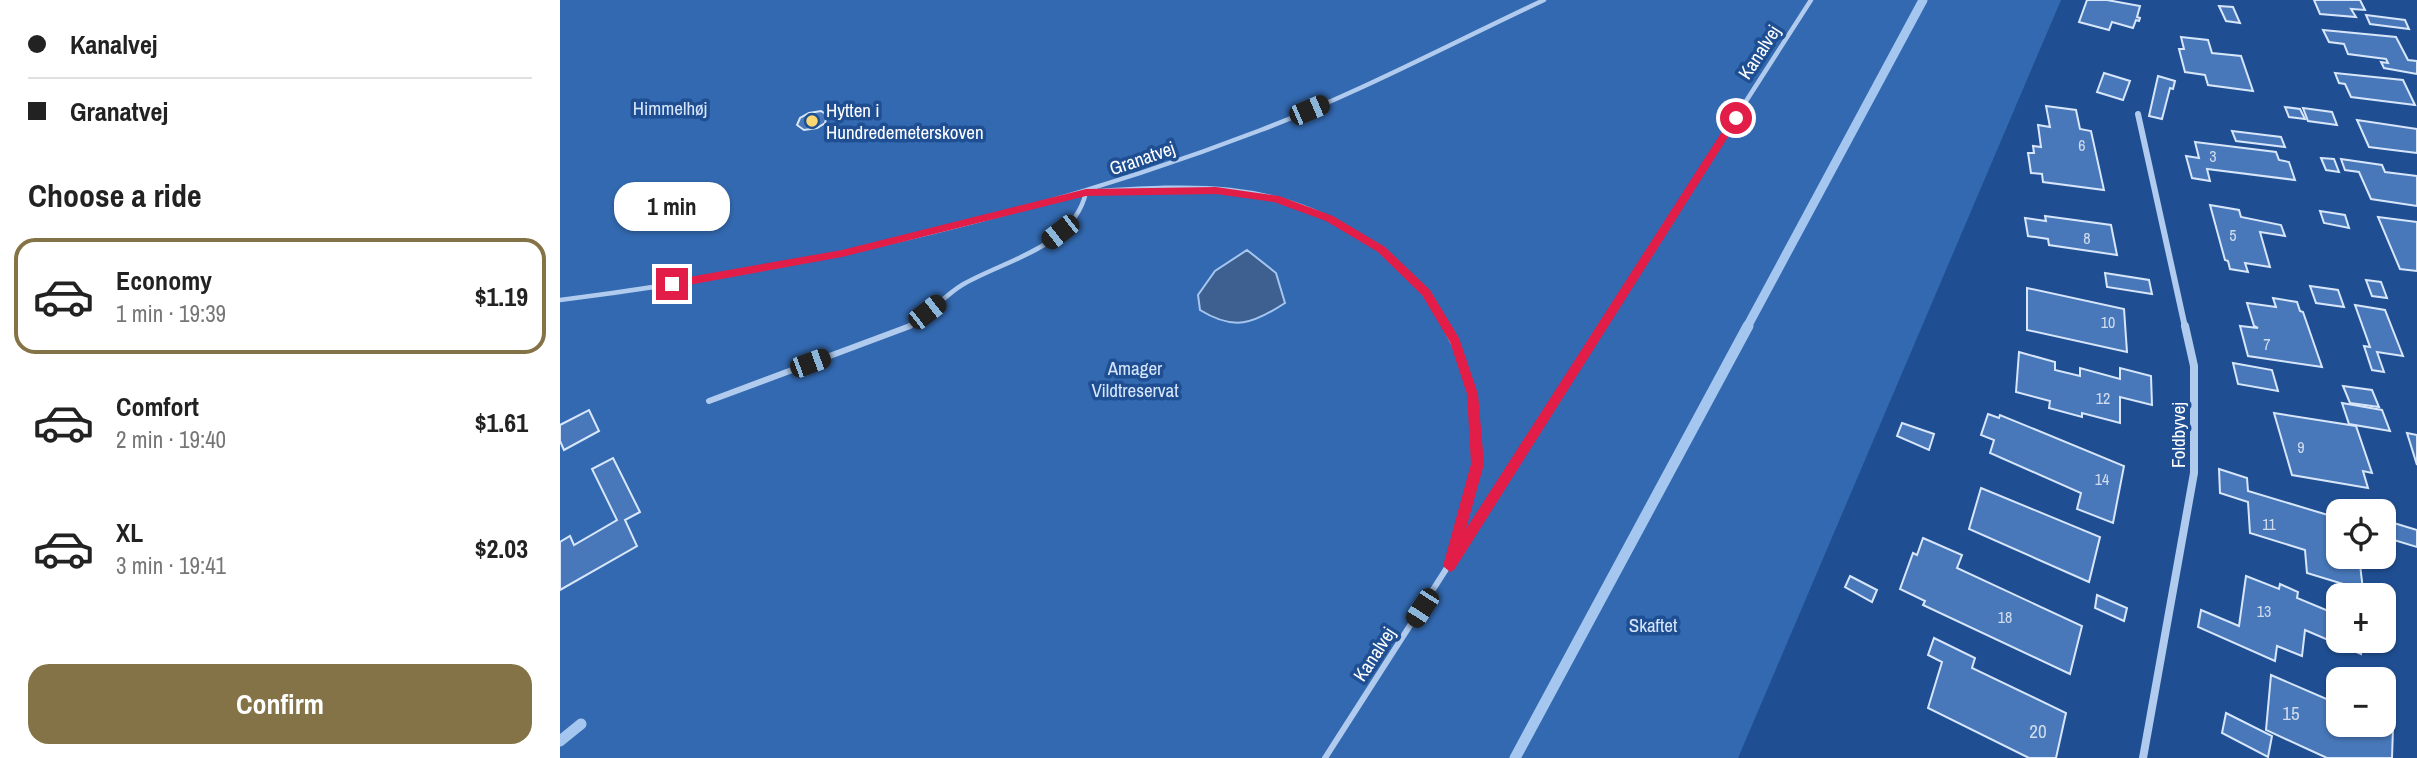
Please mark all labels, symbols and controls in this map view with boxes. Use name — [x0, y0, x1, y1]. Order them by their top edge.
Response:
street label: Kanalvej — [1732, 20, 1786, 84]
text: Kanalvej — [70, 27, 158, 62]
car — [1286, 92, 1333, 128]
text: Granatvej — [70, 94, 168, 129]
park label: Himmelhøj — [633, 95, 707, 121]
place label: Hytten i Hundredemeterskoven — [826, 97, 984, 145]
route start — [1720, 102, 1752, 134]
marker: Hytten i Hundredemeterskoven — [804, 113, 820, 129]
house number: 6 — [2078, 134, 2086, 156]
street label: Granatvej — [1106, 135, 1178, 181]
house number: 3 — [2209, 145, 2217, 167]
text: Choose a ride — [28, 174, 202, 217]
callout: 1 min — [614, 182, 730, 232]
text: 1 min — [647, 191, 697, 222]
car — [1037, 211, 1084, 253]
house number: 5 — [2229, 224, 2237, 246]
house number: 8 — [2083, 227, 2091, 249]
text: Economy — [116, 263, 212, 298]
icon: car — [32, 265, 95, 328]
route end — [656, 268, 688, 300]
text: $1.19 — [475, 279, 528, 314]
car — [904, 291, 951, 333]
text: 1 min · 19:39 — [116, 298, 226, 329]
house number: 10 — [2101, 311, 2115, 333]
house number: 7 — [2263, 333, 2271, 355]
car — [787, 346, 834, 380]
park label: Amager Vildtreservat — [1091, 355, 1179, 403]
house number: 12 — [2096, 387, 2110, 409]
text: Comfort — [116, 389, 199, 424]
icon: car — [32, 391, 95, 454]
street label: Foldbyvej — [2165, 402, 2191, 468]
text: $1.61 — [475, 405, 528, 440]
text: 2 min · 19:40 — [116, 424, 226, 455]
house number: 9 — [2297, 436, 2305, 458]
house number: 14 — [2095, 468, 2109, 490]
map controls — [2326, 499, 2396, 737]
button: locate — [2326, 499, 2396, 569]
house number: 11 — [2262, 513, 2277, 535]
text: XL — [116, 515, 143, 550]
icon: car — [32, 517, 95, 580]
text: $2.03 — [475, 531, 528, 566]
text: 3 min · 19:41 — [116, 550, 226, 581]
button: + — [2326, 583, 2396, 653]
car — [1402, 585, 1443, 631]
house number: 13 — [2257, 600, 2271, 622]
house number: 18 — [1998, 606, 2012, 628]
park label: Skaftet — [1629, 612, 1678, 638]
street label: Kanalvej — [1347, 622, 1401, 686]
button: Confirm — [28, 664, 532, 744]
button: − — [2326, 667, 2396, 737]
house number: 15 — [2282, 700, 2300, 726]
house number: 20 — [2029, 718, 2047, 744]

